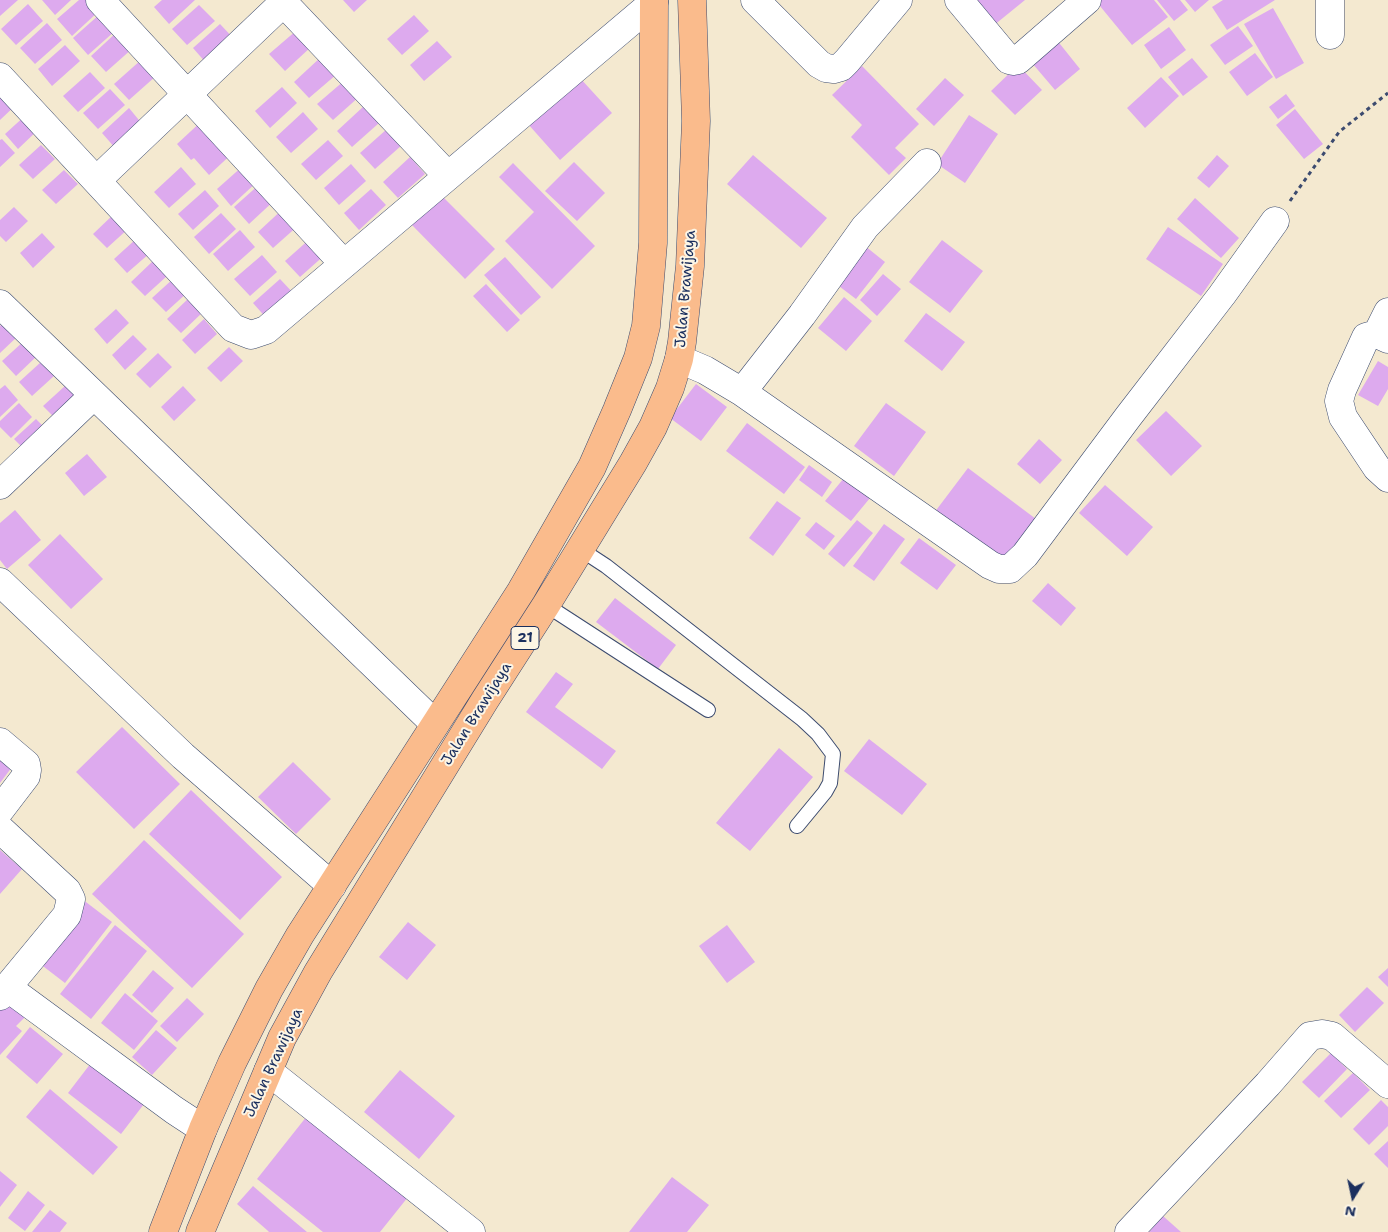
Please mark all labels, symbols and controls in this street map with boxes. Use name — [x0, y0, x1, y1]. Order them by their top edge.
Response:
street label: Jalan Brawijaya — [672, 229, 700, 349]
road number: 21 — [511, 626, 539, 650]
street label: Jalan Brawijaya — [438, 659, 516, 769]
street label: Jalan Brawijaya — [241, 1006, 307, 1120]
north arrow — [1328, 1172, 1378, 1222]
text: N — [1343, 1202, 1357, 1222]

